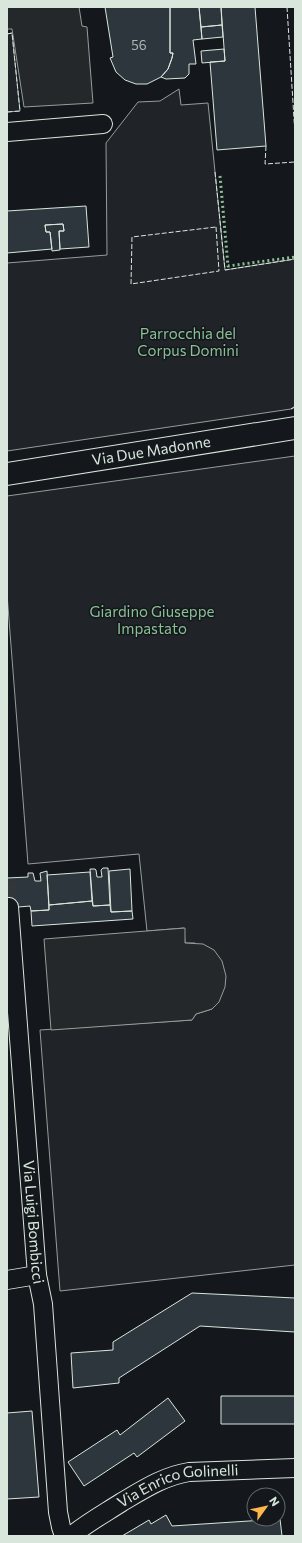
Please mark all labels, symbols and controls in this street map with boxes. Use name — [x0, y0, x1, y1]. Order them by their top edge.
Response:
house number: 56 — [131, 37, 147, 53]
park label: Parrocchia del Corpus Domini — [137, 324, 239, 359]
street label: Via Due Madonne — [90, 432, 212, 468]
park label: Giardino Giuseppe Impastato — [90, 602, 215, 637]
street label: Via Luigi Bombicci — [20, 1160, 49, 1285]
street label: Via Enrico Golinelli — [114, 1460, 239, 1511]
north arrow — [246, 1487, 286, 1527]
text: N — [267, 1494, 283, 1508]

